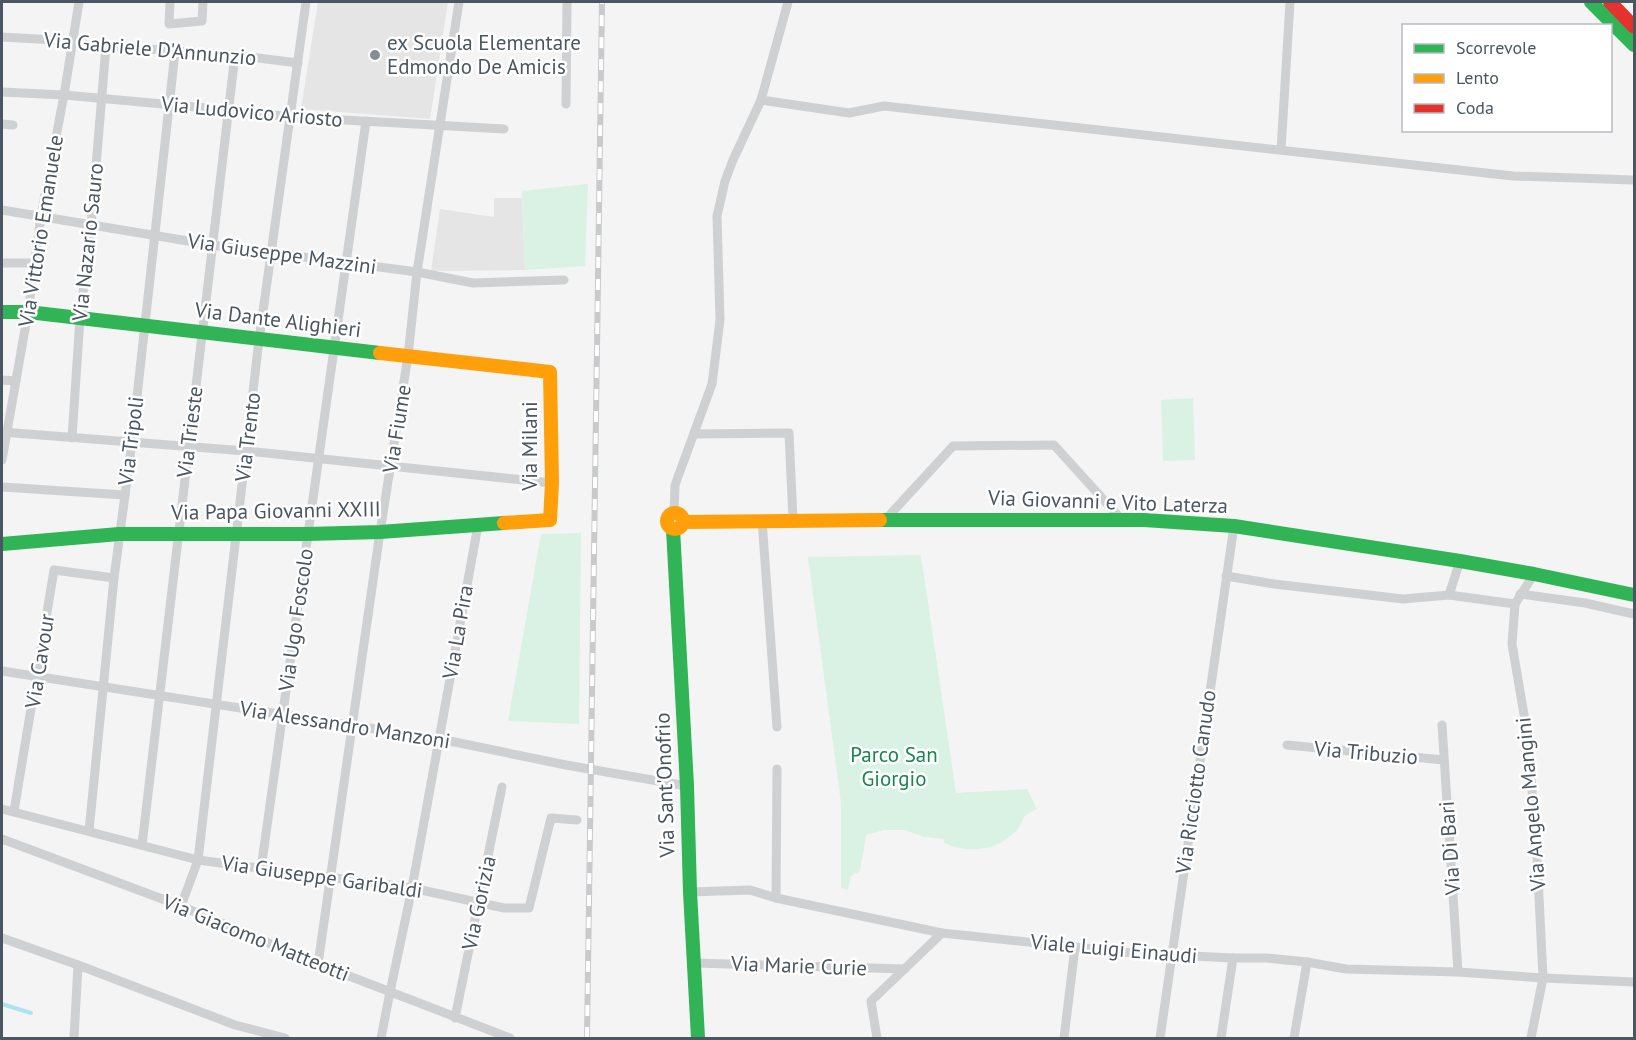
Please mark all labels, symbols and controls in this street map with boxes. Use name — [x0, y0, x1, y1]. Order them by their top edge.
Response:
legend — [1402, 24, 1612, 132]
street label: Via Gabriele D'Annunzio — [42, 26, 257, 71]
place label: ex Scuola Elementare Edmondo De Amicis — [387, 29, 581, 80]
text: Scorrevole — [1456, 36, 1536, 59]
marker: ex Scuola Elementare Edmondo De Amicis — [368, 48, 382, 62]
text: Lento — [1456, 66, 1499, 89]
street label: Via Ludovico Ariosto — [159, 90, 344, 133]
text: Coda — [1456, 96, 1494, 119]
street label: Via Vittorio Emanuele — [12, 133, 69, 330]
street label: Via Nazario Sauro — [66, 162, 109, 323]
street label: Via Giuseppe Mazzini — [185, 227, 378, 280]
street label: Via Dante Alighieri — [192, 296, 363, 343]
street label: Via Fiume — [376, 383, 417, 476]
street label: Via Trieste — [170, 385, 209, 480]
street label: Via Trento — [229, 391, 266, 484]
street label: Via Tripoli — [112, 395, 149, 488]
street label: Via Milani — [516, 401, 543, 492]
street label: Via Giovanni e Vito Laterza — [987, 484, 1228, 519]
street label: Via Papa Giovanni XXIII — [170, 495, 381, 526]
street label: Via Ugo Foscolo — [272, 547, 319, 694]
street label: Via La Pira — [436, 583, 479, 682]
street label: Via Cavour — [19, 612, 60, 711]
street label: Via Ricciotto Canudo — [1169, 688, 1222, 877]
street label: Via Alessandro Manzoni — [237, 694, 452, 754]
street label: Via Sant'Onofrio — [648, 712, 681, 859]
street label: Via Angelo Mangini — [1509, 716, 1552, 893]
street label: Via Tribuzio — [1312, 734, 1419, 770]
park label: Parco San Giorgio — [850, 741, 938, 792]
street label: Via Di Bari — [1433, 800, 1466, 897]
street label: Via Giuseppe Garibaldi — [219, 849, 424, 904]
street label: Via Gorizia — [455, 853, 502, 954]
street label: Via Giacomo Matteotti — [158, 887, 354, 987]
street label: Viale Luigi Einaudi — [1029, 928, 1199, 969]
street label: Via Marie Curie — [730, 950, 867, 981]

